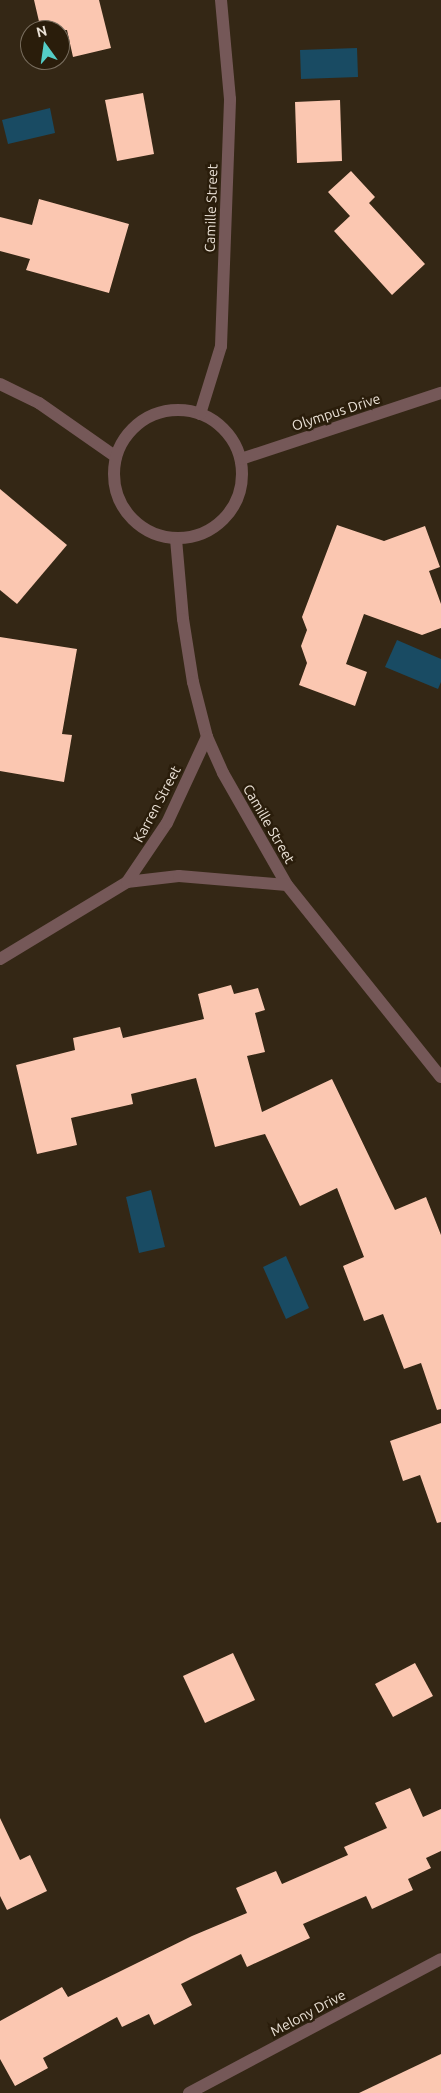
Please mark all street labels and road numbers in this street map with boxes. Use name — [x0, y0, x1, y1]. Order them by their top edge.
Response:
street label: Camille Street — [201, 163, 221, 253]
street label: Olympus Drive — [290, 390, 382, 434]
street label: Karren Street — [130, 763, 184, 845]
street label: Camille Street — [240, 781, 298, 867]
street label: Melony Drive — [268, 1986, 348, 2040]

